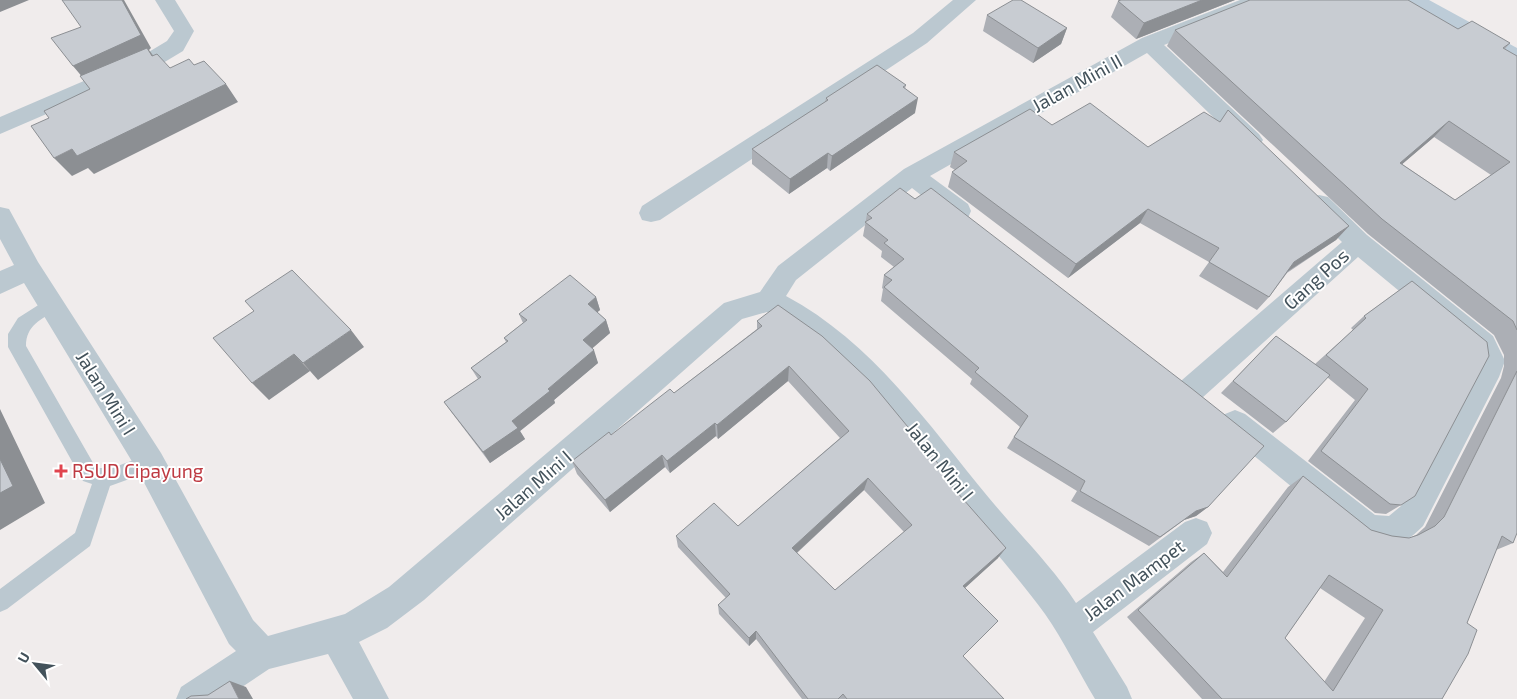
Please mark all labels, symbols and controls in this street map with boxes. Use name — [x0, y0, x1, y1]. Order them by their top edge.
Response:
street label: Jalan Mini II — [1028, 48, 1126, 117]
street label: Gang Pos — [1278, 243, 1353, 314]
street label: Jalan Mini I — [72, 347, 141, 439]
street label: Jalan Mini I — [902, 417, 979, 505]
street label: Jalan Mini I — [489, 445, 576, 524]
place label: RSUD Cipayung — [72, 459, 204, 482]
marker: RSUD Cipayung — [54, 464, 68, 478]
street label: Jalan Mampet — [1079, 534, 1189, 625]
north arrow — [10, 639, 60, 689]
text: U — [13, 649, 33, 666]

